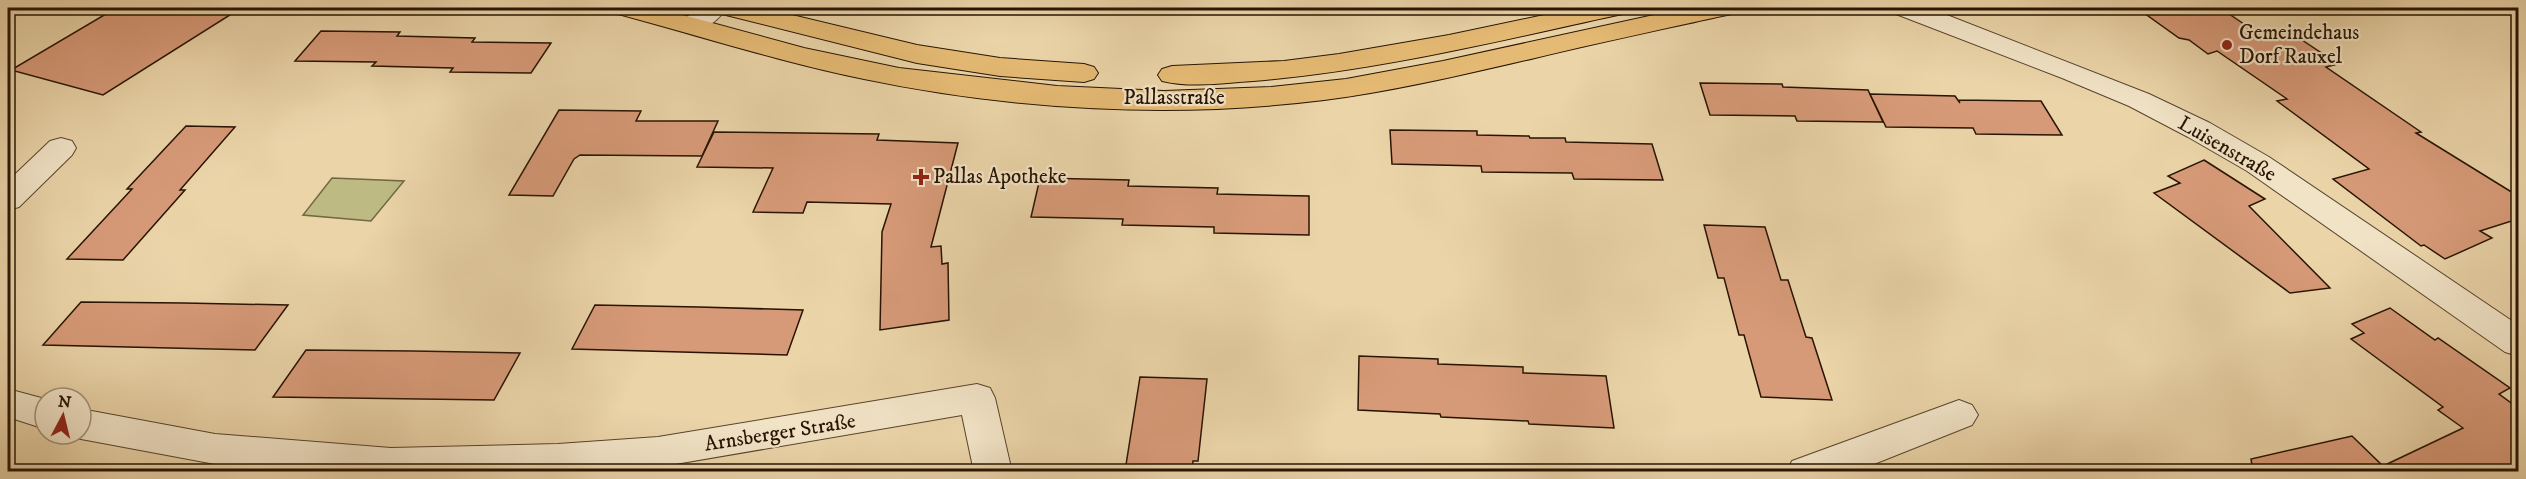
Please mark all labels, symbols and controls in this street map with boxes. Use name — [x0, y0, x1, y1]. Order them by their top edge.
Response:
place label: Gemeindehaus Dorf Rauxel — [2239, 20, 2359, 70]
marker: Gemeindehaus Dorf Rauxel — [2220, 38, 2234, 52]
street label: Pallasstraße — [1123, 85, 1225, 111]
street label: Luisenstraße — [2173, 110, 2281, 188]
place label: Pallas Apotheke — [933, 164, 1067, 190]
marker: Pallas Apotheke — [914, 170, 928, 184]
north arrow — [33, 386, 93, 446]
text: N — [57, 391, 72, 413]
street label: Arnsberger Straße — [703, 408, 858, 458]

